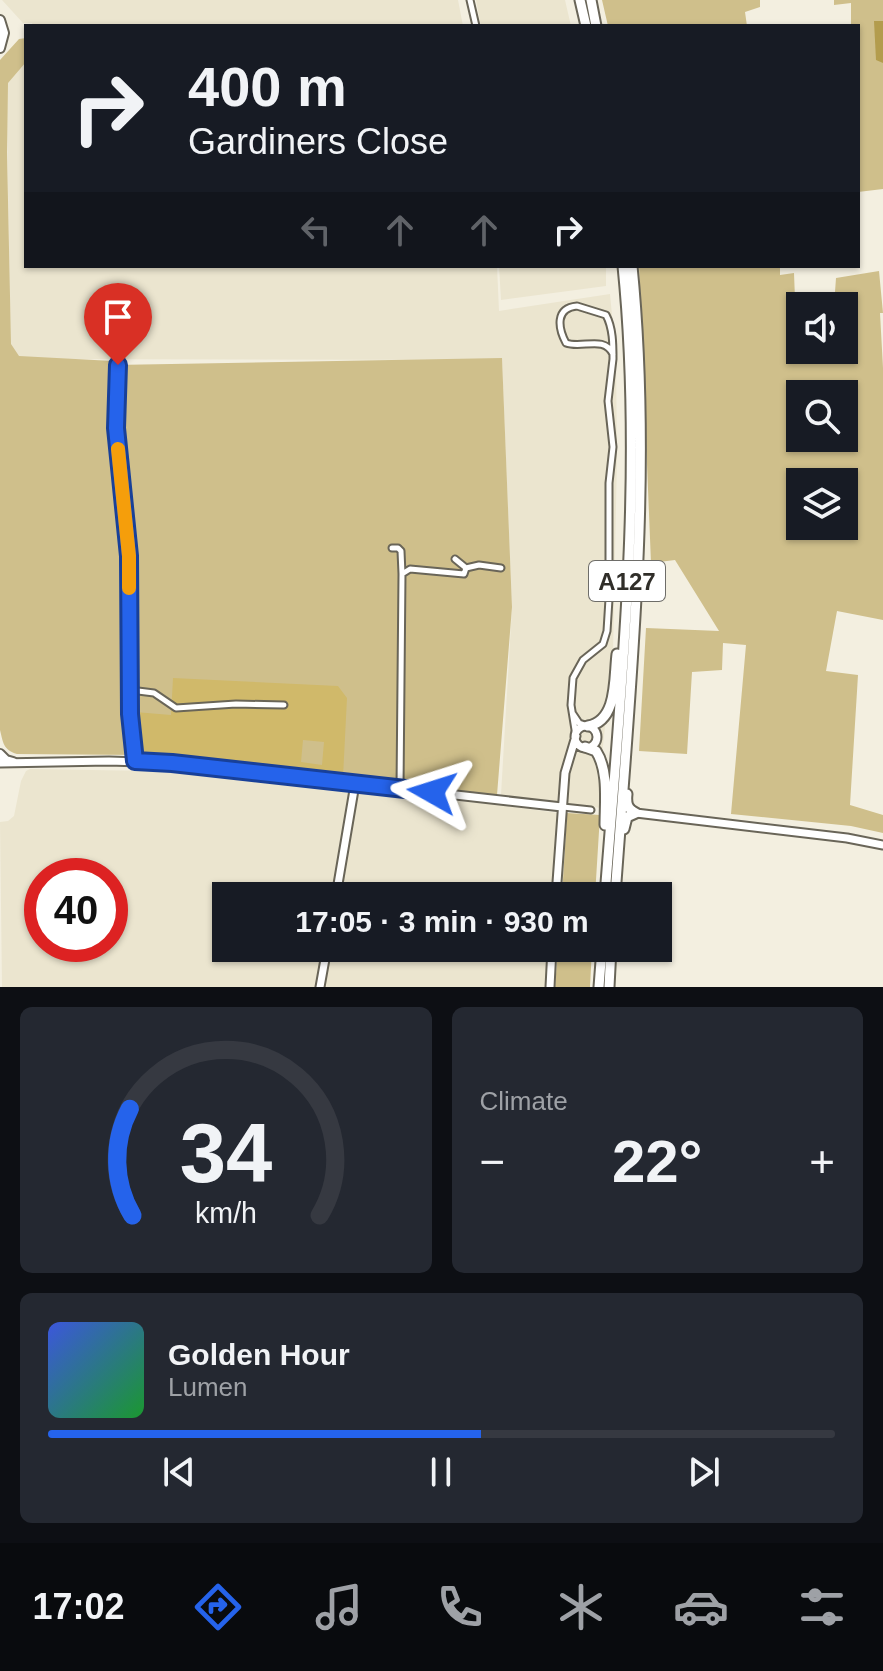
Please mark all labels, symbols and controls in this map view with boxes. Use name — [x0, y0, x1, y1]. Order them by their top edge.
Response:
text: 400 m — [188, 55, 347, 118]
icon: right — [56, 56, 160, 160]
text: Gardiners Close — [188, 121, 448, 162]
icon: left — [294, 208, 338, 252]
icon: ahead — [378, 208, 422, 252]
icon: ahead — [462, 208, 506, 252]
icon: right — [546, 208, 590, 252]
pin — [84, 283, 152, 365]
map controls — [786, 292, 858, 540]
button: sound — [786, 292, 858, 364]
icon: arrive — [96, 295, 140, 339]
button: search — [786, 380, 858, 452]
button: layers — [786, 468, 858, 540]
road number: A127 — [589, 561, 665, 601]
position arrow — [390, 750, 474, 834]
speed limit sign: 40 — [24, 858, 128, 962]
text: 17:05 · 3 min · 930 m — [295, 905, 589, 938]
text: Climate — [480, 1086, 568, 1116]
text: 34 — [179, 1107, 272, 1200]
text: 22° — [612, 1128, 703, 1195]
text: − — [480, 1137, 505, 1186]
text: + — [809, 1137, 835, 1186]
text: km/h — [195, 1197, 257, 1229]
text: Golden Hour — [168, 1338, 350, 1371]
text: Lumen — [168, 1372, 248, 1402]
icon: previous — [157, 1450, 201, 1494]
icon: pause — [419, 1450, 463, 1494]
icon: next — [682, 1450, 726, 1494]
icon: directions — [190, 1579, 246, 1635]
icon: music — [311, 1579, 367, 1635]
icon: phone — [432, 1579, 488, 1635]
icon: climate — [553, 1579, 609, 1635]
icon: car — [673, 1579, 729, 1635]
icon: filters — [794, 1579, 850, 1635]
text: 17:02 — [32, 1586, 125, 1627]

